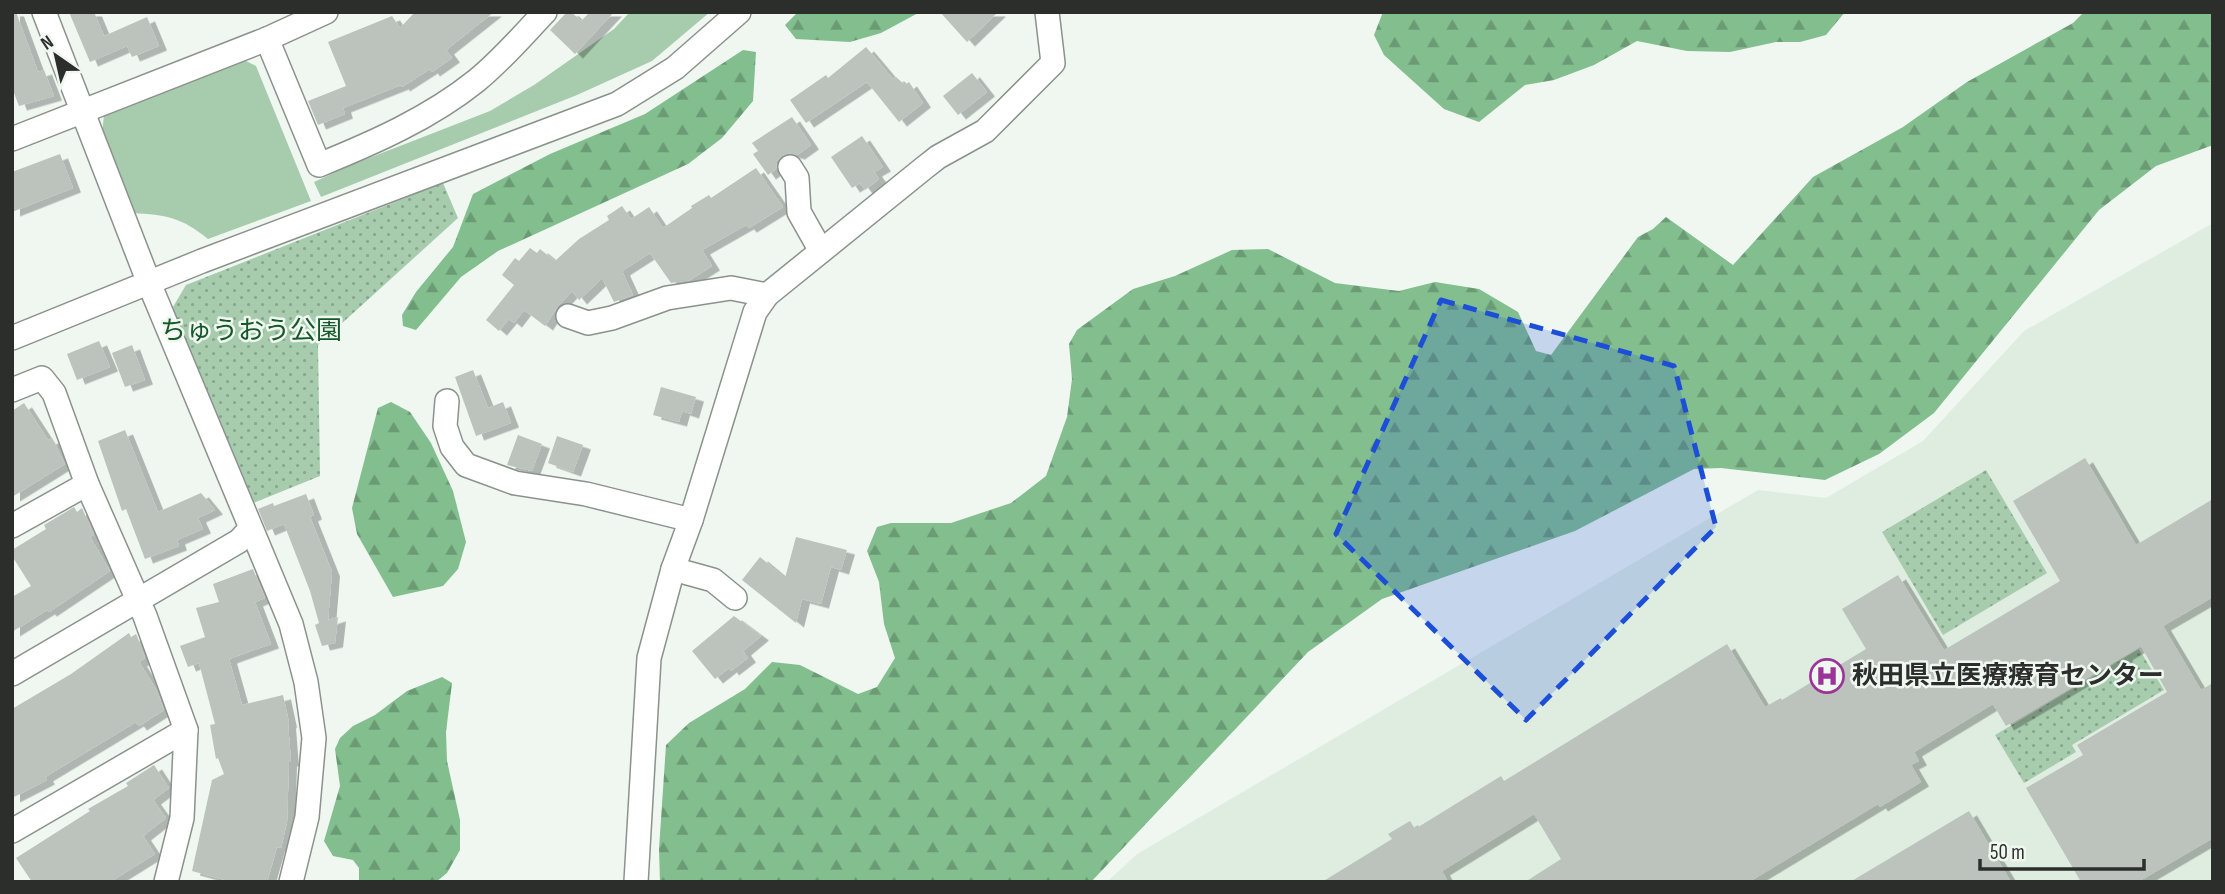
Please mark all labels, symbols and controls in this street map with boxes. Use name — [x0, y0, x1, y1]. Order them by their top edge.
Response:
north arrow — [21, 21, 91, 91]
text: N — [37, 31, 58, 56]
park label: ちゅうおう公園 — [160, 316, 342, 347]
hospital icon: 秋田県立医療療育センター — [1808, 657, 1846, 695]
place label: 秋田県立医療療育センター — [1852, 661, 2164, 692]
scale bar — [1980, 828, 2144, 872]
text: 50 m — [1990, 840, 2025, 865]

